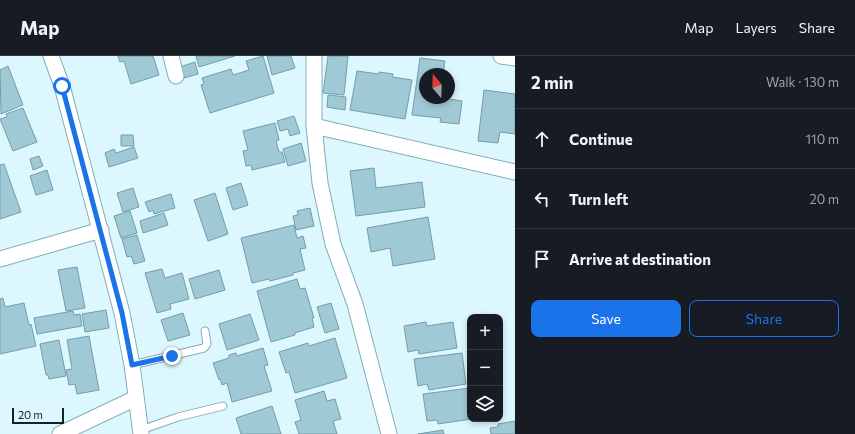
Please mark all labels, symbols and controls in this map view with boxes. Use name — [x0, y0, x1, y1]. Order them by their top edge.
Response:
text: Map — [20, 16, 59, 39]
text: Map — [685, 19, 713, 36]
text: Layers — [735, 19, 777, 36]
text: Share — [799, 19, 835, 36]
north arrow — [419, 68, 455, 104]
text: 2 min — [531, 72, 573, 93]
text: Walk · 130 m — [766, 74, 839, 90]
route start — [53, 77, 71, 95]
icon: ahead — [531, 128, 553, 150]
text: Continue — [569, 130, 633, 148]
text: 110 m — [806, 131, 839, 147]
icon: left — [531, 188, 553, 210]
text: Turn left — [569, 190, 628, 208]
text: 20 m — [810, 191, 839, 207]
icon: arrive — [531, 248, 553, 270]
text: Arrive at destination — [569, 250, 711, 268]
button: Save — [531, 300, 681, 337]
button: Share — [689, 300, 839, 337]
map controls — [467, 314, 503, 422]
button: + — [467, 314, 503, 350]
route end — [163, 347, 181, 365]
button: − — [467, 350, 503, 386]
button: layers — [467, 386, 503, 422]
scale bar — [12, 406, 64, 425]
text: 20 m — [18, 408, 43, 421]

